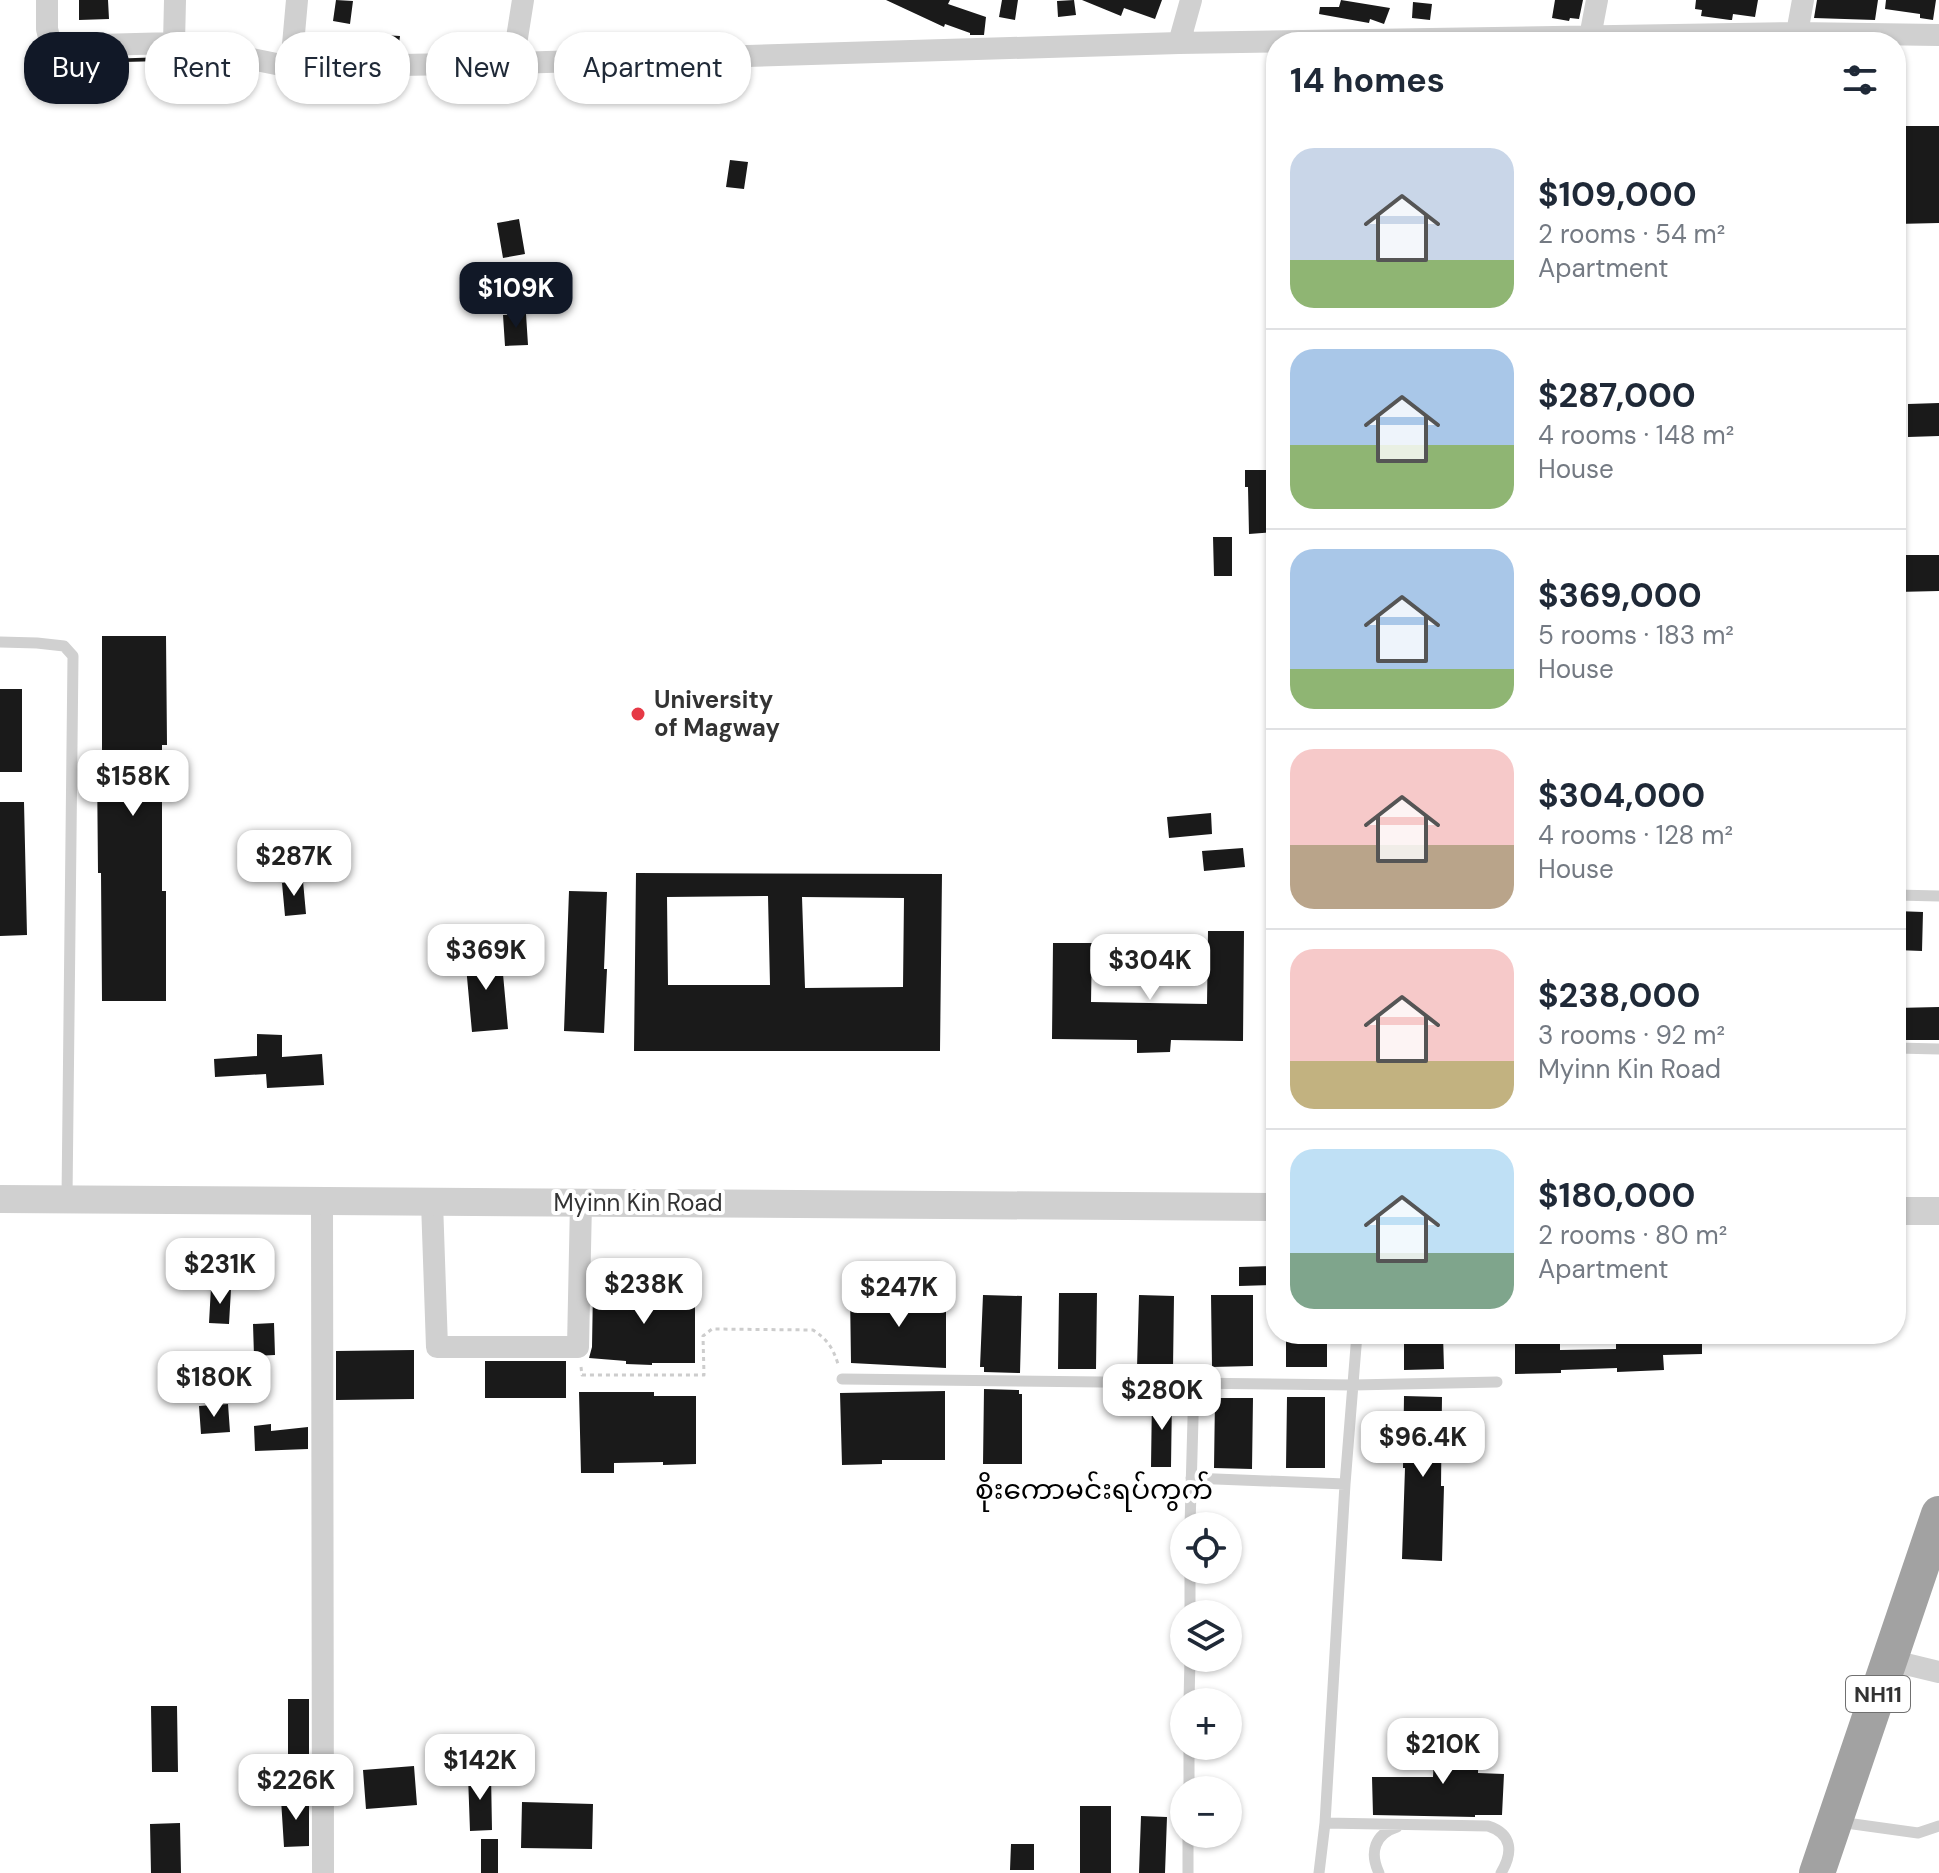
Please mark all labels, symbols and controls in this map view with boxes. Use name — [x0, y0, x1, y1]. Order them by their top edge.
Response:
chip: Buy — [24, 32, 129, 104]
chip: Rent — [145, 32, 259, 104]
chip: Filters — [275, 32, 410, 104]
chip: New — [426, 32, 538, 104]
chip: Apartment — [554, 32, 751, 104]
text: 14 homes — [1290, 58, 1445, 103]
icon: filters — [1838, 58, 1882, 102]
text: $109,000 — [1538, 172, 1697, 217]
icon: home — [1354, 180, 1450, 276]
text: 2 rooms · 54 m² — [1538, 217, 1725, 251]
text: Apartment — [1538, 251, 1669, 285]
pin: $109K — [460, 262, 572, 330]
text: $109K — [478, 271, 554, 305]
text: $287,000 — [1538, 373, 1696, 418]
icon: home — [1354, 381, 1450, 477]
text: 4 rooms · 148 m² — [1538, 418, 1734, 452]
text: House — [1538, 452, 1614, 486]
text: $369,000 — [1538, 573, 1702, 618]
icon: home — [1354, 581, 1450, 677]
text: 5 rooms · 183 m² — [1538, 618, 1734, 652]
text: House — [1538, 652, 1614, 686]
place label: University of Magway — [654, 684, 781, 743]
marker: University of Magway — [629, 705, 647, 723]
pin: $158K — [77, 750, 189, 818]
text: $158K — [96, 759, 170, 793]
text: $304,000 — [1538, 773, 1705, 818]
icon: home — [1354, 781, 1450, 877]
text: 4 rooms · 128 m² — [1538, 818, 1733, 852]
pin: $287K — [238, 830, 350, 898]
text: $287K — [255, 839, 333, 873]
text: House — [1538, 852, 1614, 886]
pin: $369K — [430, 924, 542, 992]
text: $369K — [446, 933, 526, 967]
pin: $304K — [1094, 934, 1206, 1002]
text: $304K — [1108, 943, 1192, 977]
text: $238,000 — [1538, 973, 1700, 1018]
icon: home — [1354, 981, 1450, 1077]
text: 3 rooms · 92 m² — [1538, 1018, 1725, 1052]
text: Myinn Kin Road — [1538, 1052, 1721, 1086]
text: $180,000 — [1538, 1173, 1696, 1218]
icon: home — [1354, 1181, 1450, 1277]
street label: Myinn Kin Road — [553, 1187, 723, 1218]
text: 2 rooms · 80 m² — [1538, 1218, 1727, 1252]
pin: $231K — [164, 1238, 276, 1306]
text: $231K — [184, 1247, 256, 1281]
text: Apartment — [1538, 1252, 1669, 1286]
pin: $238K — [588, 1258, 700, 1326]
pin: $247K — [843, 1261, 955, 1329]
text: $238K — [604, 1267, 684, 1301]
text: $247K — [860, 1270, 938, 1304]
pin: $180K — [158, 1351, 270, 1419]
text: $180K — [176, 1360, 252, 1394]
pin: $280K — [1106, 1364, 1218, 1432]
text: $280K — [1121, 1373, 1203, 1407]
pin: $96.4K — [1358, 1411, 1488, 1479]
text: $96.4K — [1379, 1420, 1467, 1454]
district label: စိုးကောမင်းရပ်ကွက် — [975, 1471, 1213, 1512]
map controls — [1170, 1512, 1242, 1848]
button: locate — [1170, 1512, 1242, 1584]
button: layers — [1170, 1600, 1242, 1672]
road number: NH11 — [1846, 1676, 1910, 1712]
button: + — [1170, 1688, 1242, 1760]
pin: $210K — [1387, 1718, 1499, 1786]
text: $210K — [1405, 1727, 1481, 1761]
pin: $142K — [424, 1734, 536, 1802]
text: $142K — [443, 1743, 517, 1777]
pin: $226K — [240, 1754, 352, 1822]
text: $226K — [256, 1763, 336, 1797]
button: − — [1170, 1776, 1242, 1848]

